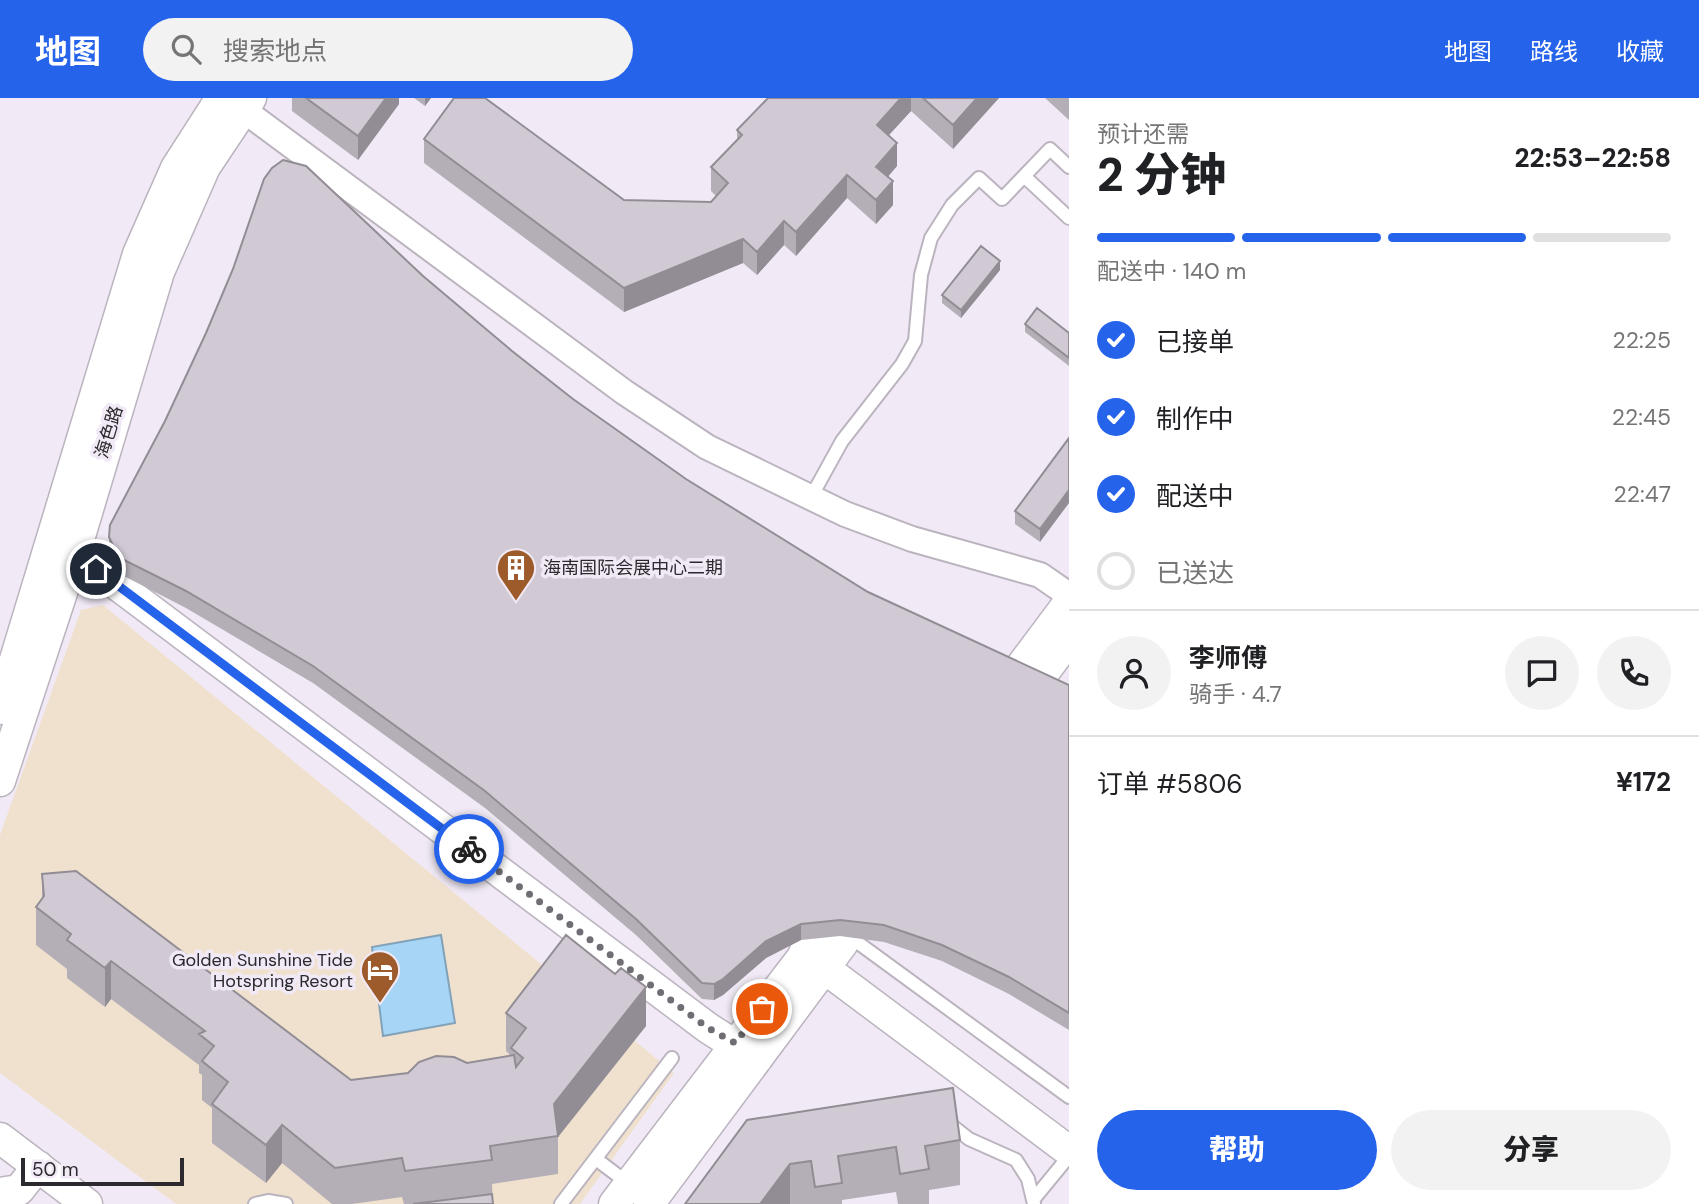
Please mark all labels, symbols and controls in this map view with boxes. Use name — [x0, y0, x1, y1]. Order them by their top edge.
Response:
search box — [143, 18, 633, 81]
text: 地图 — [35, 30, 101, 73]
icon: search — [167, 30, 205, 68]
text: 搜索地点 — [223, 34, 327, 68]
text: 地图 — [1444, 36, 1492, 67]
text: 路线 — [1530, 36, 1578, 67]
text: 收藏 — [1616, 36, 1664, 67]
text: 预计还需 — [1097, 119, 1189, 149]
text: 22:53–22:58 — [1515, 141, 1671, 175]
text: 2 分钟 — [1097, 145, 1226, 205]
text: 配送中 · 140 m — [1097, 256, 1246, 286]
icon: check — [1097, 321, 1135, 359]
text: 已接单 — [1156, 325, 1234, 359]
text: 22:25 — [1613, 325, 1671, 355]
icon: check — [1097, 398, 1135, 436]
text: 制作中 — [1156, 402, 1234, 436]
text: 22:45 — [1612, 402, 1671, 432]
street label: 海色路 — [90, 403, 128, 461]
icon: check — [1097, 475, 1135, 513]
text: 配送中 — [1156, 479, 1234, 513]
text: 22:47 — [1614, 479, 1671, 509]
pin — [66, 539, 126, 599]
building icon: 海南国际会展中心二期 — [495, 547, 537, 602]
icon: home — [77, 550, 115, 588]
place label: 海南国际会展中心二期 — [543, 556, 723, 580]
text: 已送达 — [1156, 556, 1234, 590]
button: person — [1097, 636, 1171, 710]
button: chat — [1505, 636, 1579, 710]
button: phone — [1597, 636, 1671, 710]
text: 李师傅 — [1189, 641, 1267, 675]
text: 骑手 · 4.7 — [1189, 679, 1282, 709]
text: ¥172 — [1616, 765, 1671, 799]
text: 订单 #5806 — [1097, 767, 1243, 801]
courier — [434, 814, 504, 884]
icon: bike — [450, 830, 488, 868]
place label: Golden Sunshine Tide Hotspring Resort — [172, 948, 353, 993]
hotel icon: Golden Sunshine Tide Hotspring Resort — [359, 949, 401, 1004]
pin — [732, 979, 792, 1039]
icon: bag — [743, 990, 781, 1028]
button: 帮助 — [1097, 1110, 1377, 1190]
button: 分享 — [1391, 1110, 1671, 1190]
scale bar — [21, 1155, 184, 1187]
text: 50 m — [32, 1157, 79, 1182]

